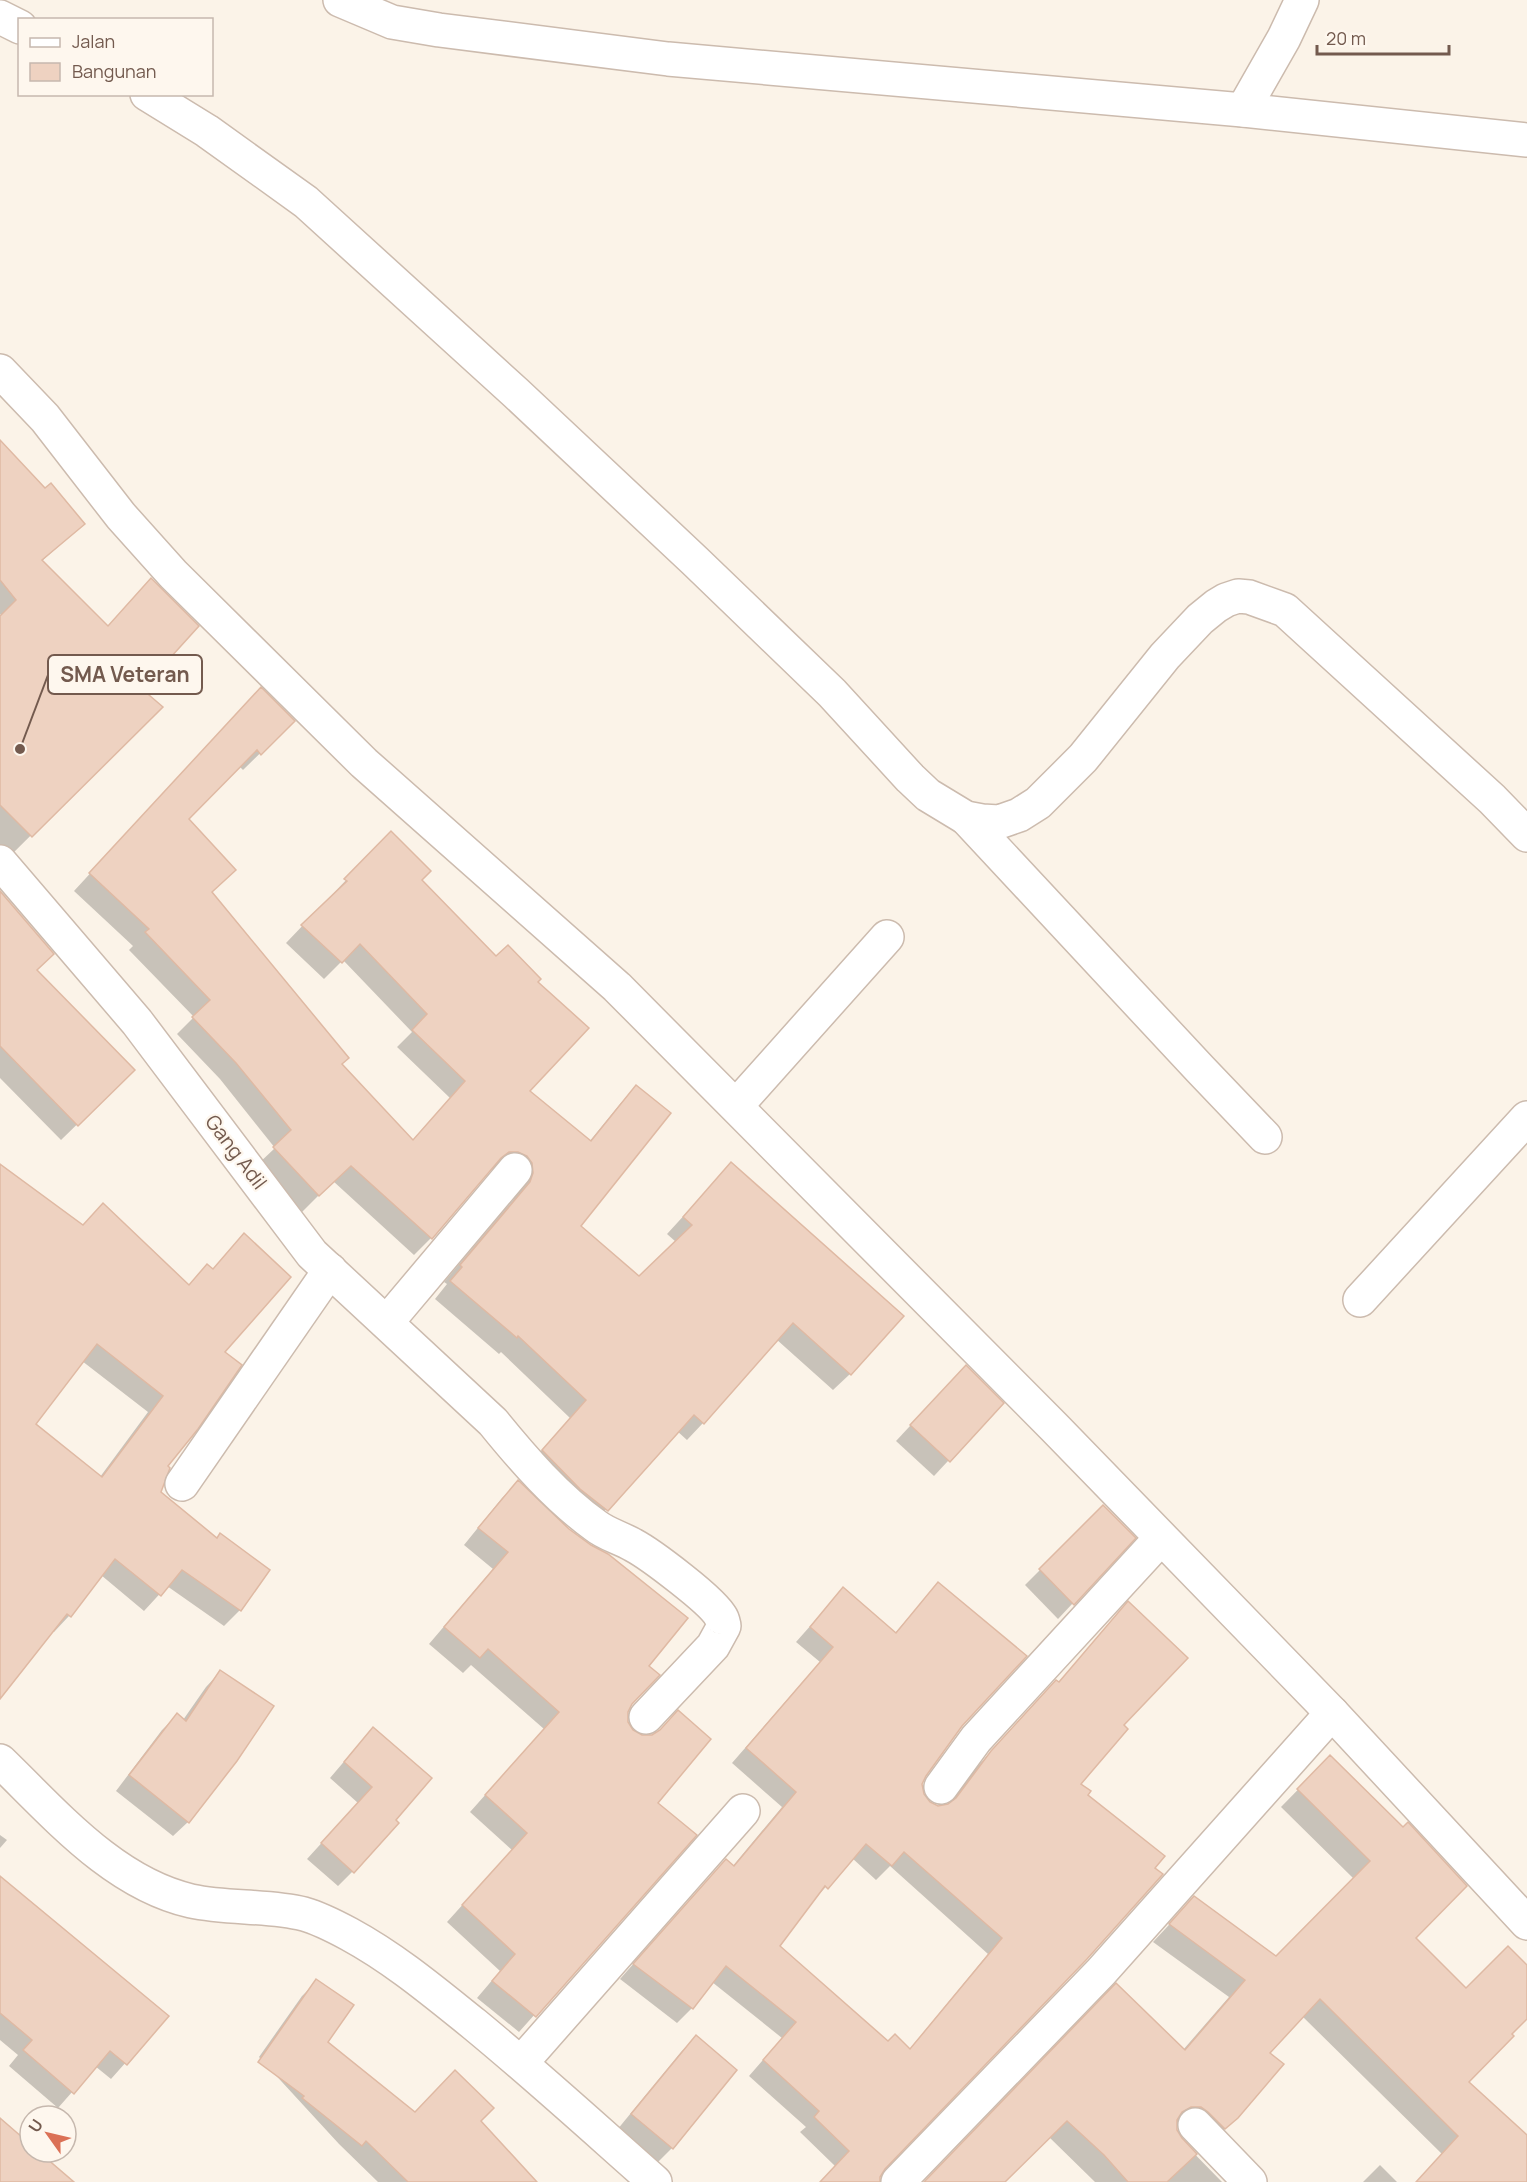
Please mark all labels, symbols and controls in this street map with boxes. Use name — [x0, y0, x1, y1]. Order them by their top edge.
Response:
legend — [18, 18, 213, 96]
scale bar — [1317, 18, 1449, 56]
text: 20 m — [1326, 26, 1366, 50]
text: Jalan — [72, 29, 115, 53]
text: Bangunan — [72, 59, 156, 83]
callout: SMA Veteran — [48, 655, 202, 694]
text: SMA Veteran — [60, 660, 190, 688]
street label: Gang Adil — [199, 1109, 273, 1194]
north arrow — [18, 2104, 78, 2164]
text: U — [23, 2115, 48, 2137]

